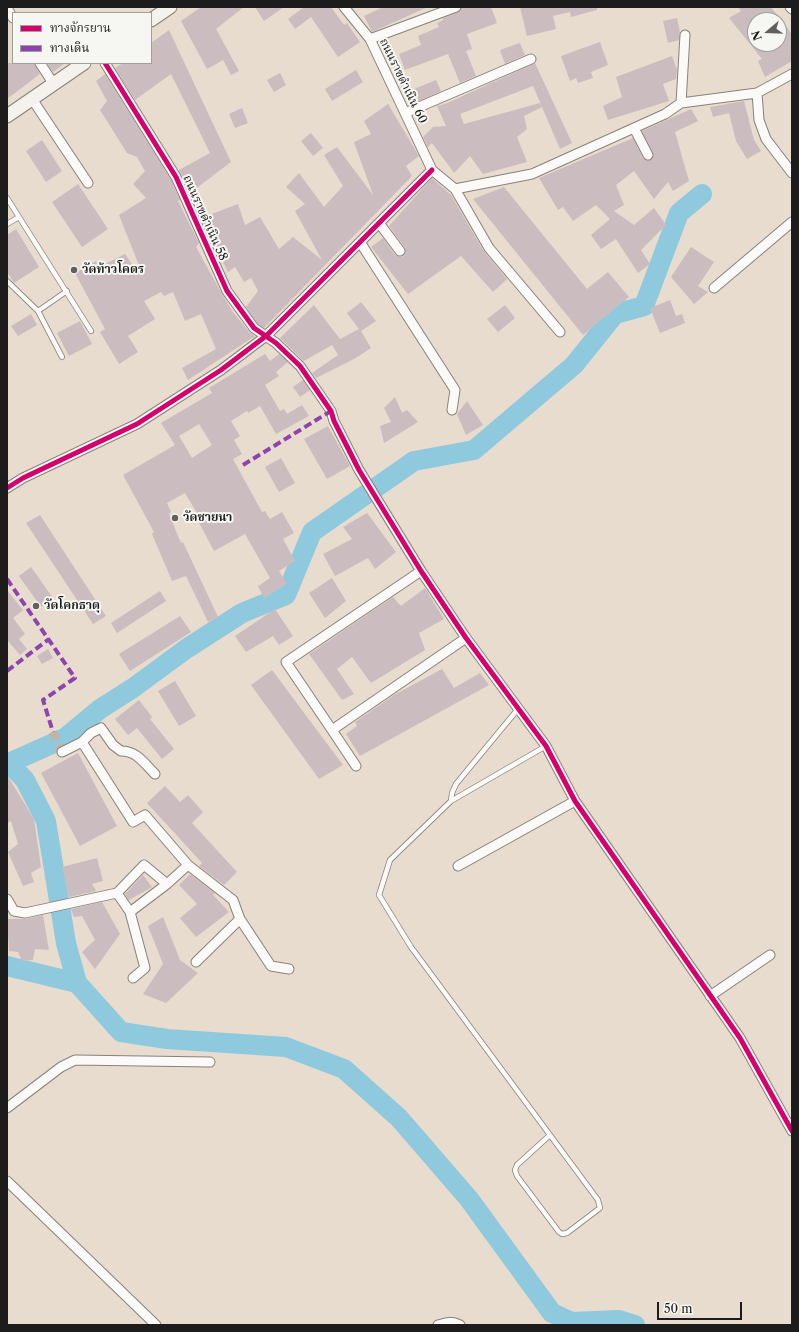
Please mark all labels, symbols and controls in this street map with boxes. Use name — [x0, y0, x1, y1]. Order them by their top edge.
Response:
legend — [12, 12, 152, 64]
north arrow — [747, 12, 787, 52]
text: ทางจักรยาน — [50, 20, 111, 35]
text: N — [748, 29, 765, 42]
street label: ถนนราขดำเนิน 60 — [376, 36, 430, 126]
text: ทางเดิน — [50, 40, 89, 55]
street label: ถนนราขดำเนิน 58 — [180, 173, 230, 263]
place label: วัดท้าวโคตร — [82, 263, 144, 277]
marker: วัดท้าวโคตร — [69, 265, 79, 275]
place label: วัดชายนา — [183, 511, 232, 525]
marker: วัดชายนา — [170, 513, 180, 523]
place label: วัดโคกธาตุ — [44, 599, 100, 613]
marker: วัดโคกธาตุ — [31, 601, 41, 611]
scale bar — [659, 1294, 744, 1320]
text: 50 m — [664, 1301, 693, 1316]

